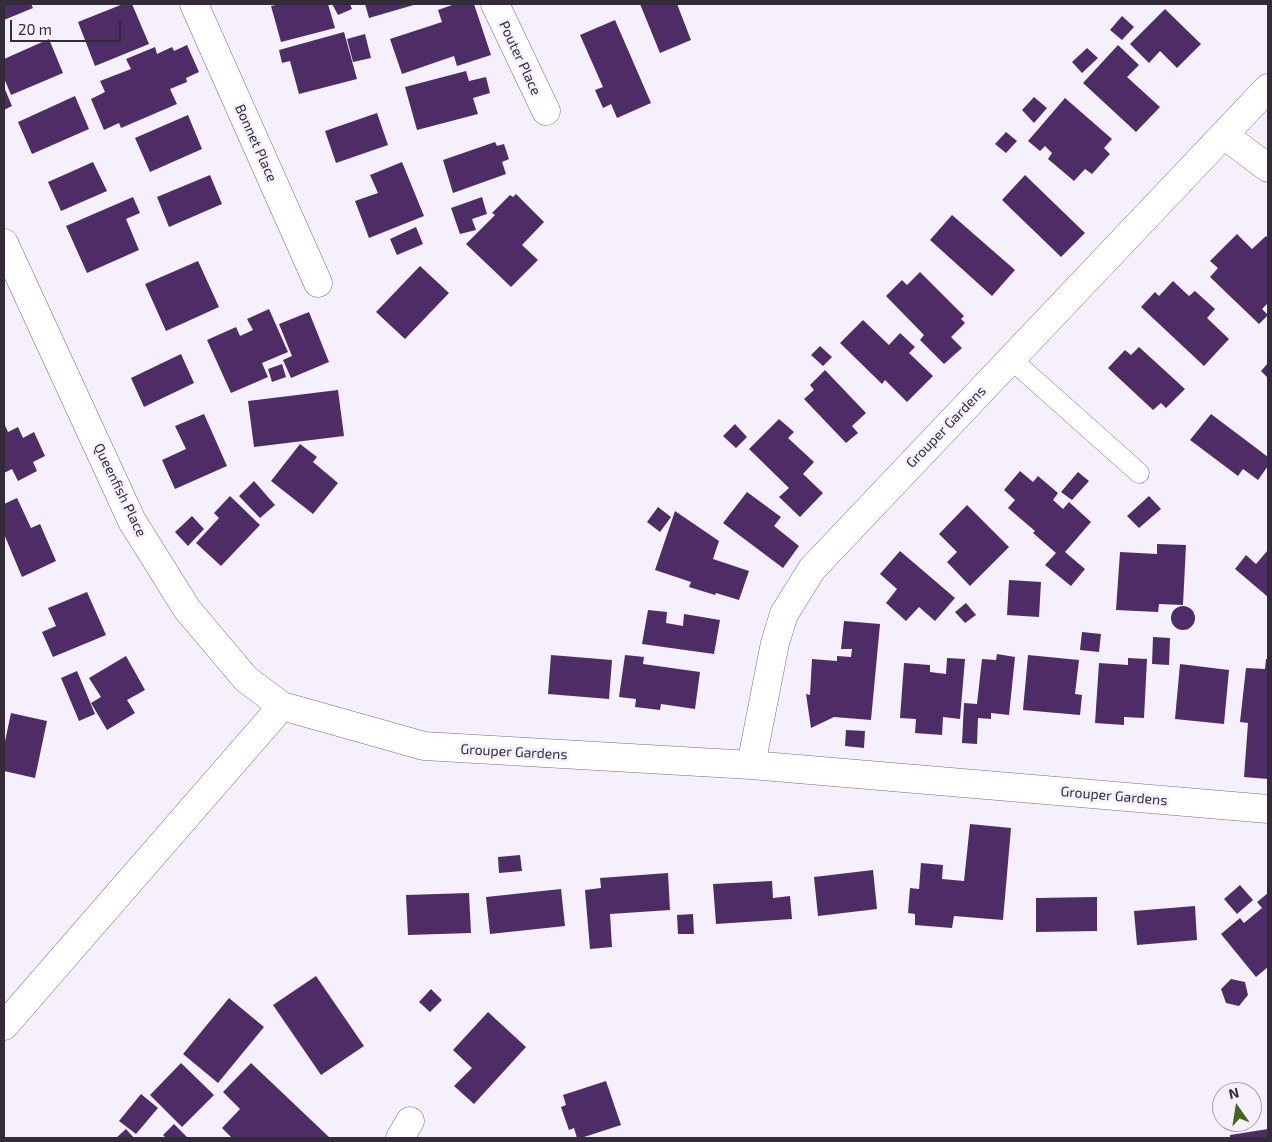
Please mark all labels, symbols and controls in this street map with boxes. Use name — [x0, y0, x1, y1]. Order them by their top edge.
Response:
scale bar — [12, 10, 124, 42]
street label: Pouter Place — [495, 18, 545, 98]
text: 20 m — [18, 20, 52, 38]
street label: Bonnet Place — [231, 102, 281, 184]
street label: Grouper Gardens — [903, 383, 989, 471]
street label: Queenfish Place — [90, 441, 150, 539]
street label: Grouper Gardens — [460, 741, 568, 763]
street label: Grouper Gardens — [1060, 783, 1168, 809]
north arrow — [1212, 1082, 1262, 1132]
text: N — [1227, 1083, 1241, 1102]

